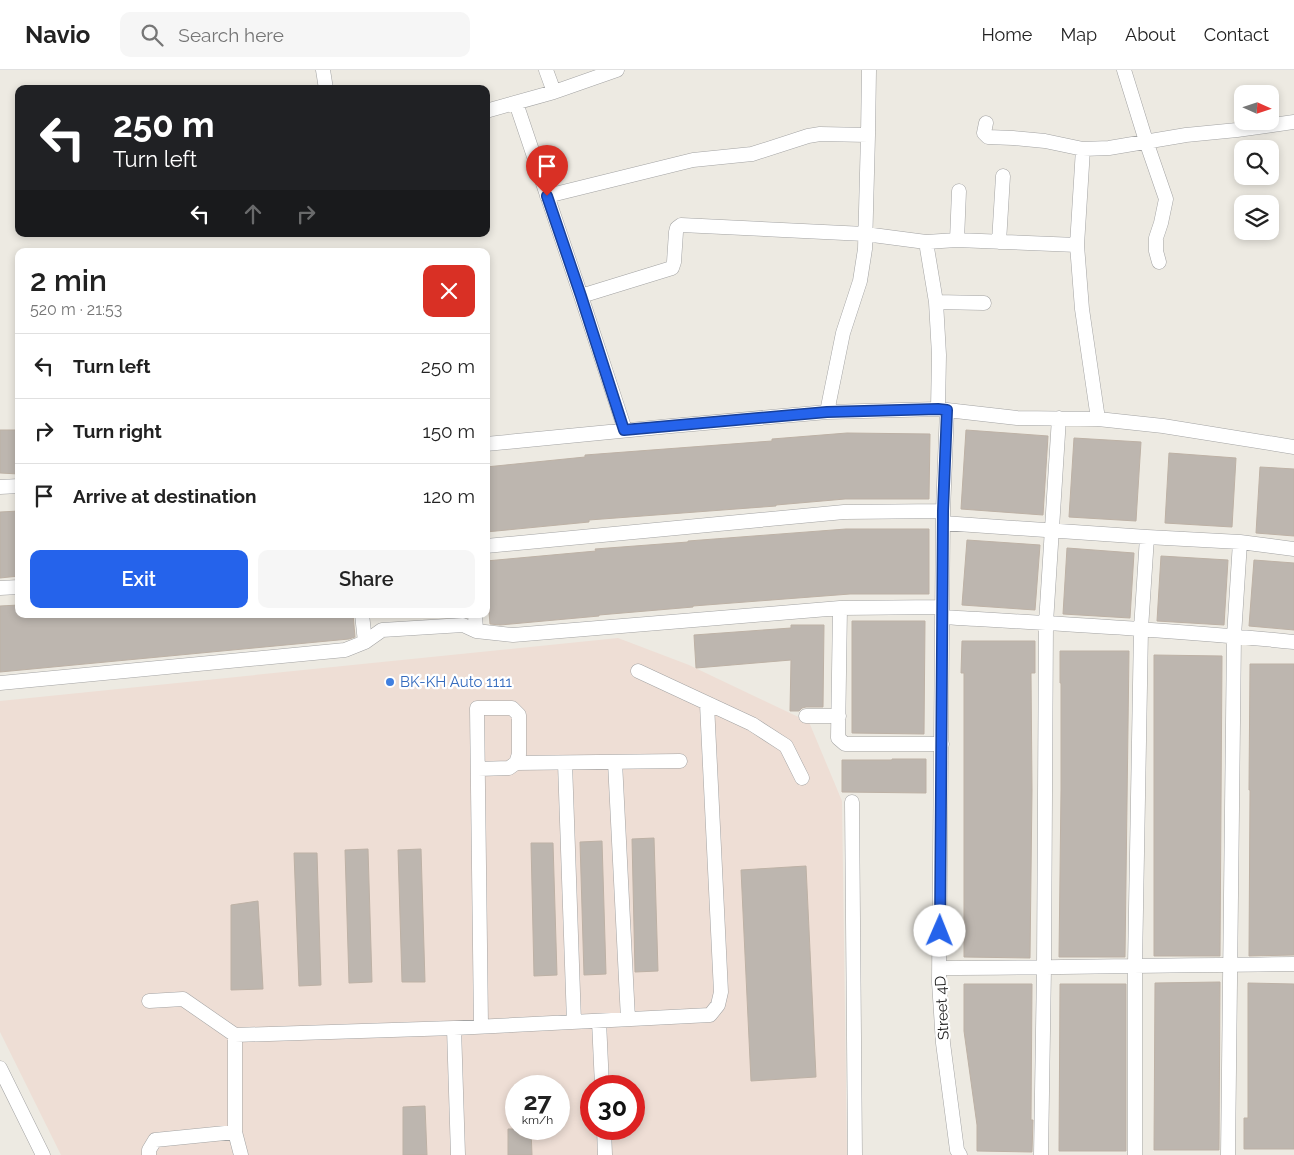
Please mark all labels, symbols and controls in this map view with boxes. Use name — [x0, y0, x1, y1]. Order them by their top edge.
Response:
search box — [120, 12, 470, 57]
text: Navio — [25, 20, 90, 49]
icon: search — [138, 21, 166, 49]
text: Search here — [178, 24, 284, 46]
text: Home — [981, 24, 1032, 45]
text: Map — [1060, 24, 1097, 45]
text: About — [1125, 24, 1176, 45]
text: Contact — [1204, 24, 1269, 45]
north arrow — [1234, 85, 1279, 130]
map controls — [1234, 85, 1279, 240]
text: 250 m — [113, 104, 215, 145]
icon: left — [30, 105, 95, 170]
button: search — [1234, 140, 1279, 185]
pin — [526, 145, 568, 196]
text: Turn left — [113, 146, 197, 172]
icon: arrive — [533, 152, 561, 180]
button: layers — [1234, 195, 1279, 240]
icon: left — [186, 200, 214, 228]
icon: ahead — [239, 200, 267, 228]
icon: right — [292, 200, 320, 228]
text: 2 min — [30, 263, 107, 298]
button: close — [423, 265, 475, 317]
text: 520 m · 21:53 — [30, 300, 122, 319]
icon: left — [30, 352, 58, 380]
text: Turn left — [73, 355, 150, 377]
text: 250 m — [421, 355, 475, 377]
icon: right — [30, 417, 58, 445]
text: Turn right — [73, 420, 162, 442]
text: 150 m — [423, 420, 475, 442]
icon: arrive — [30, 482, 58, 510]
text: Arrive at destination — [73, 485, 257, 507]
text: 120 m — [423, 485, 475, 507]
button: Exit — [30, 550, 248, 608]
button: Share — [258, 550, 475, 608]
place label: BK-KH Auto 1111 — [400, 673, 513, 691]
marker: BK-KH Auto 1111 — [384, 676, 396, 688]
position arrow — [913, 904, 965, 956]
street label: Street 4D — [931, 975, 953, 1041]
speed limit sign: 30 — [580, 1075, 645, 1140]
text: 27 — [523, 1086, 552, 1116]
text: km/h — [522, 1113, 553, 1127]

